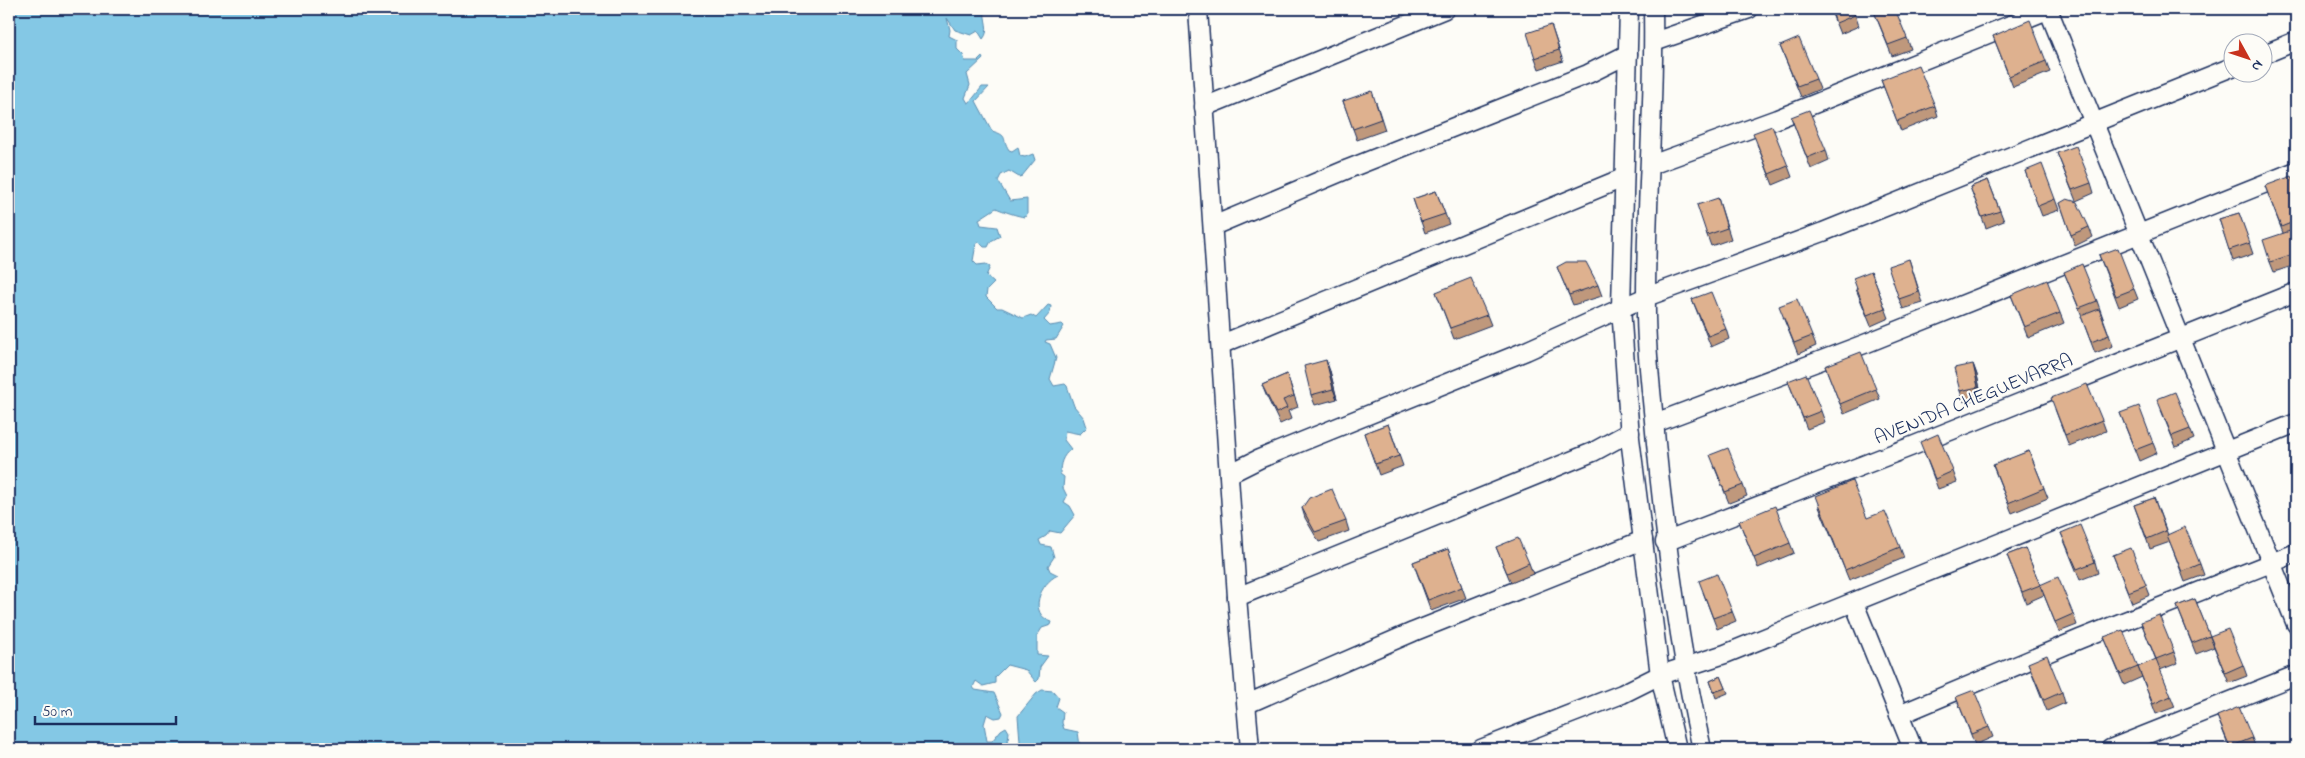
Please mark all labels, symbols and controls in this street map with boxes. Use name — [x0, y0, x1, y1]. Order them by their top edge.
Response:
north arrow — [2222, 32, 2272, 82]
text: N — [2246, 55, 2268, 76]
street label: AVENIDA CHEGUEVARRA — [1870, 347, 2078, 454]
scale bar — [35, 693, 176, 725]
text: 50 m — [42, 701, 73, 723]

